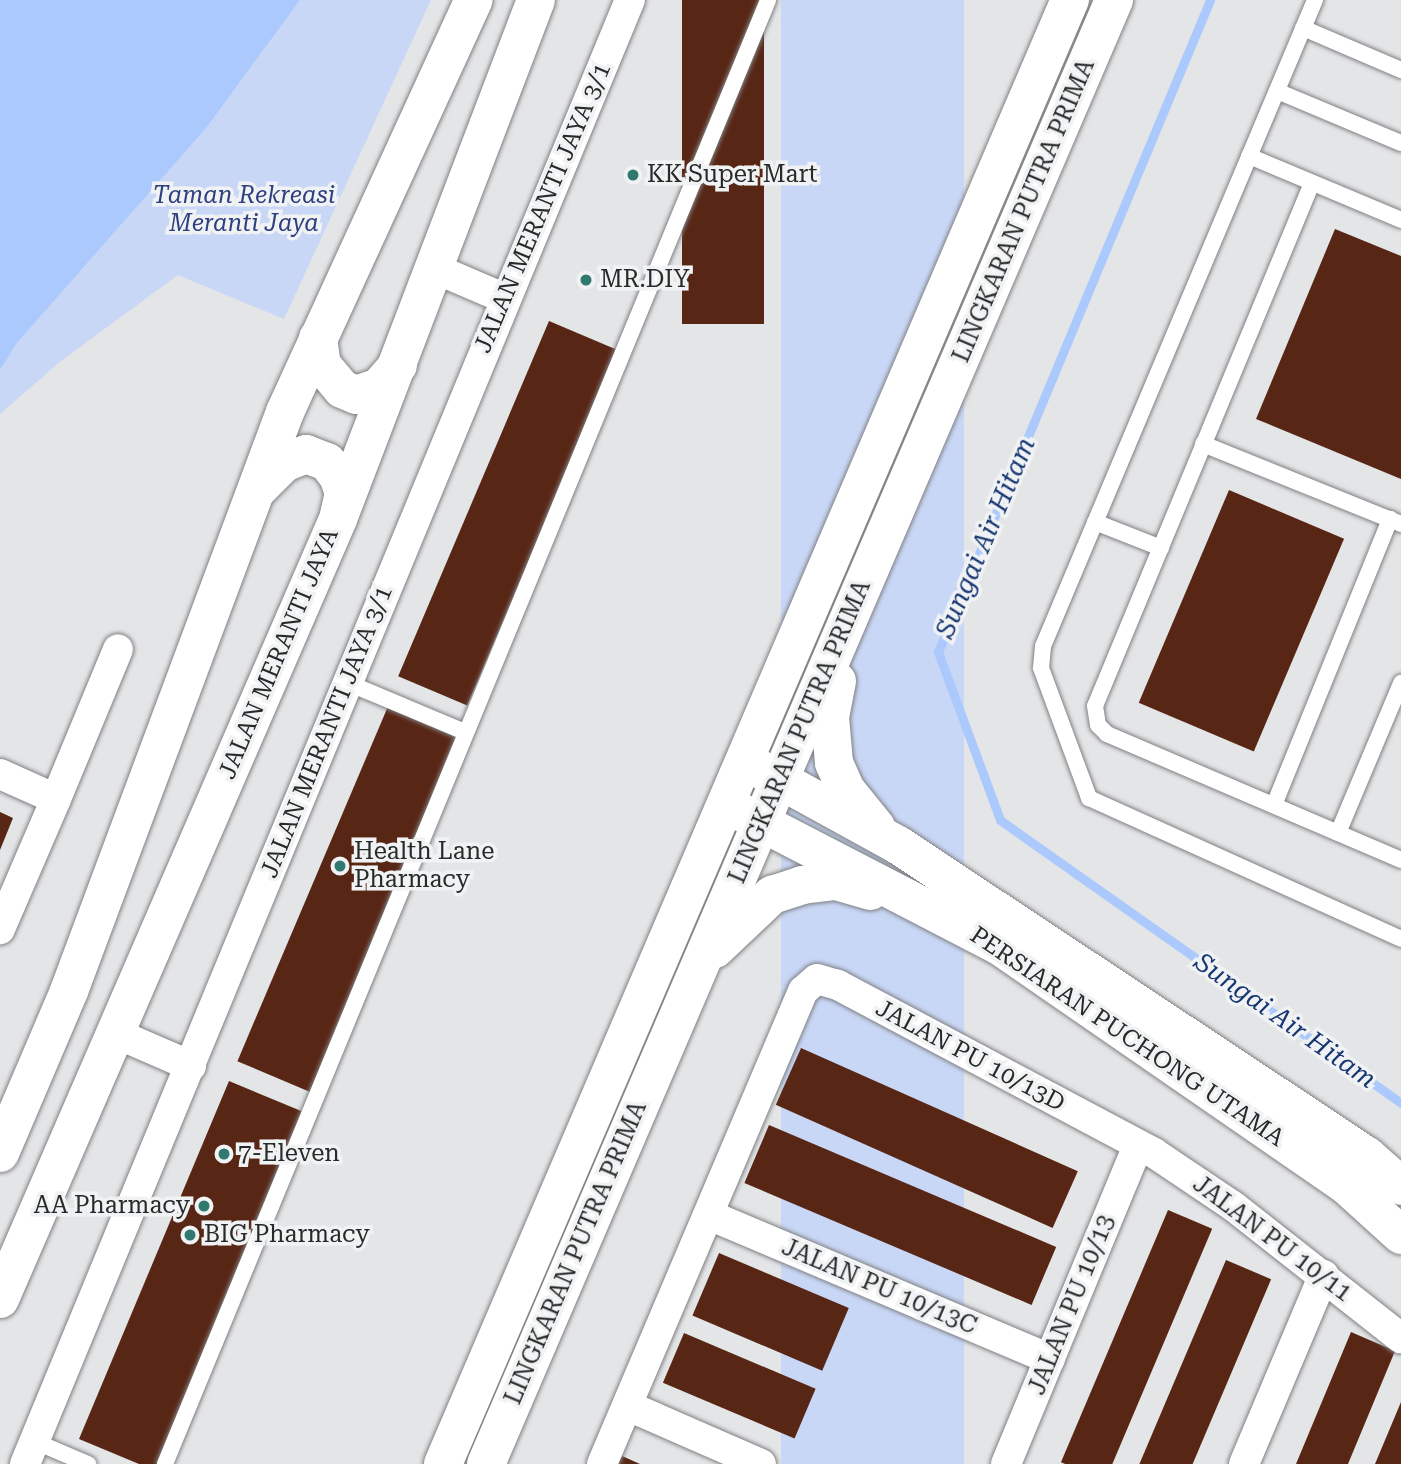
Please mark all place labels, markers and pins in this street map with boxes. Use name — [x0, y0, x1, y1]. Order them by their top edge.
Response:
place label: KK Super Mart — [647, 161, 818, 189]
marker: KK Super Mart — [625, 167, 641, 183]
place label: MR.DIY — [600, 266, 690, 294]
marker: MR.DIY — [578, 272, 594, 288]
place label: Health Lane Pharmacy — [354, 838, 495, 894]
marker: Health Lane Pharmacy — [332, 858, 348, 874]
place label: 7-Eleven — [238, 1140, 340, 1168]
marker: 7-Eleven — [216, 1146, 232, 1162]
place label: AA Pharmacy — [34, 1192, 190, 1220]
marker: AA Pharmacy — [196, 1198, 212, 1214]
place label: BIG Pharmacy — [204, 1221, 370, 1249]
marker: BIG Pharmacy — [182, 1227, 198, 1243]

